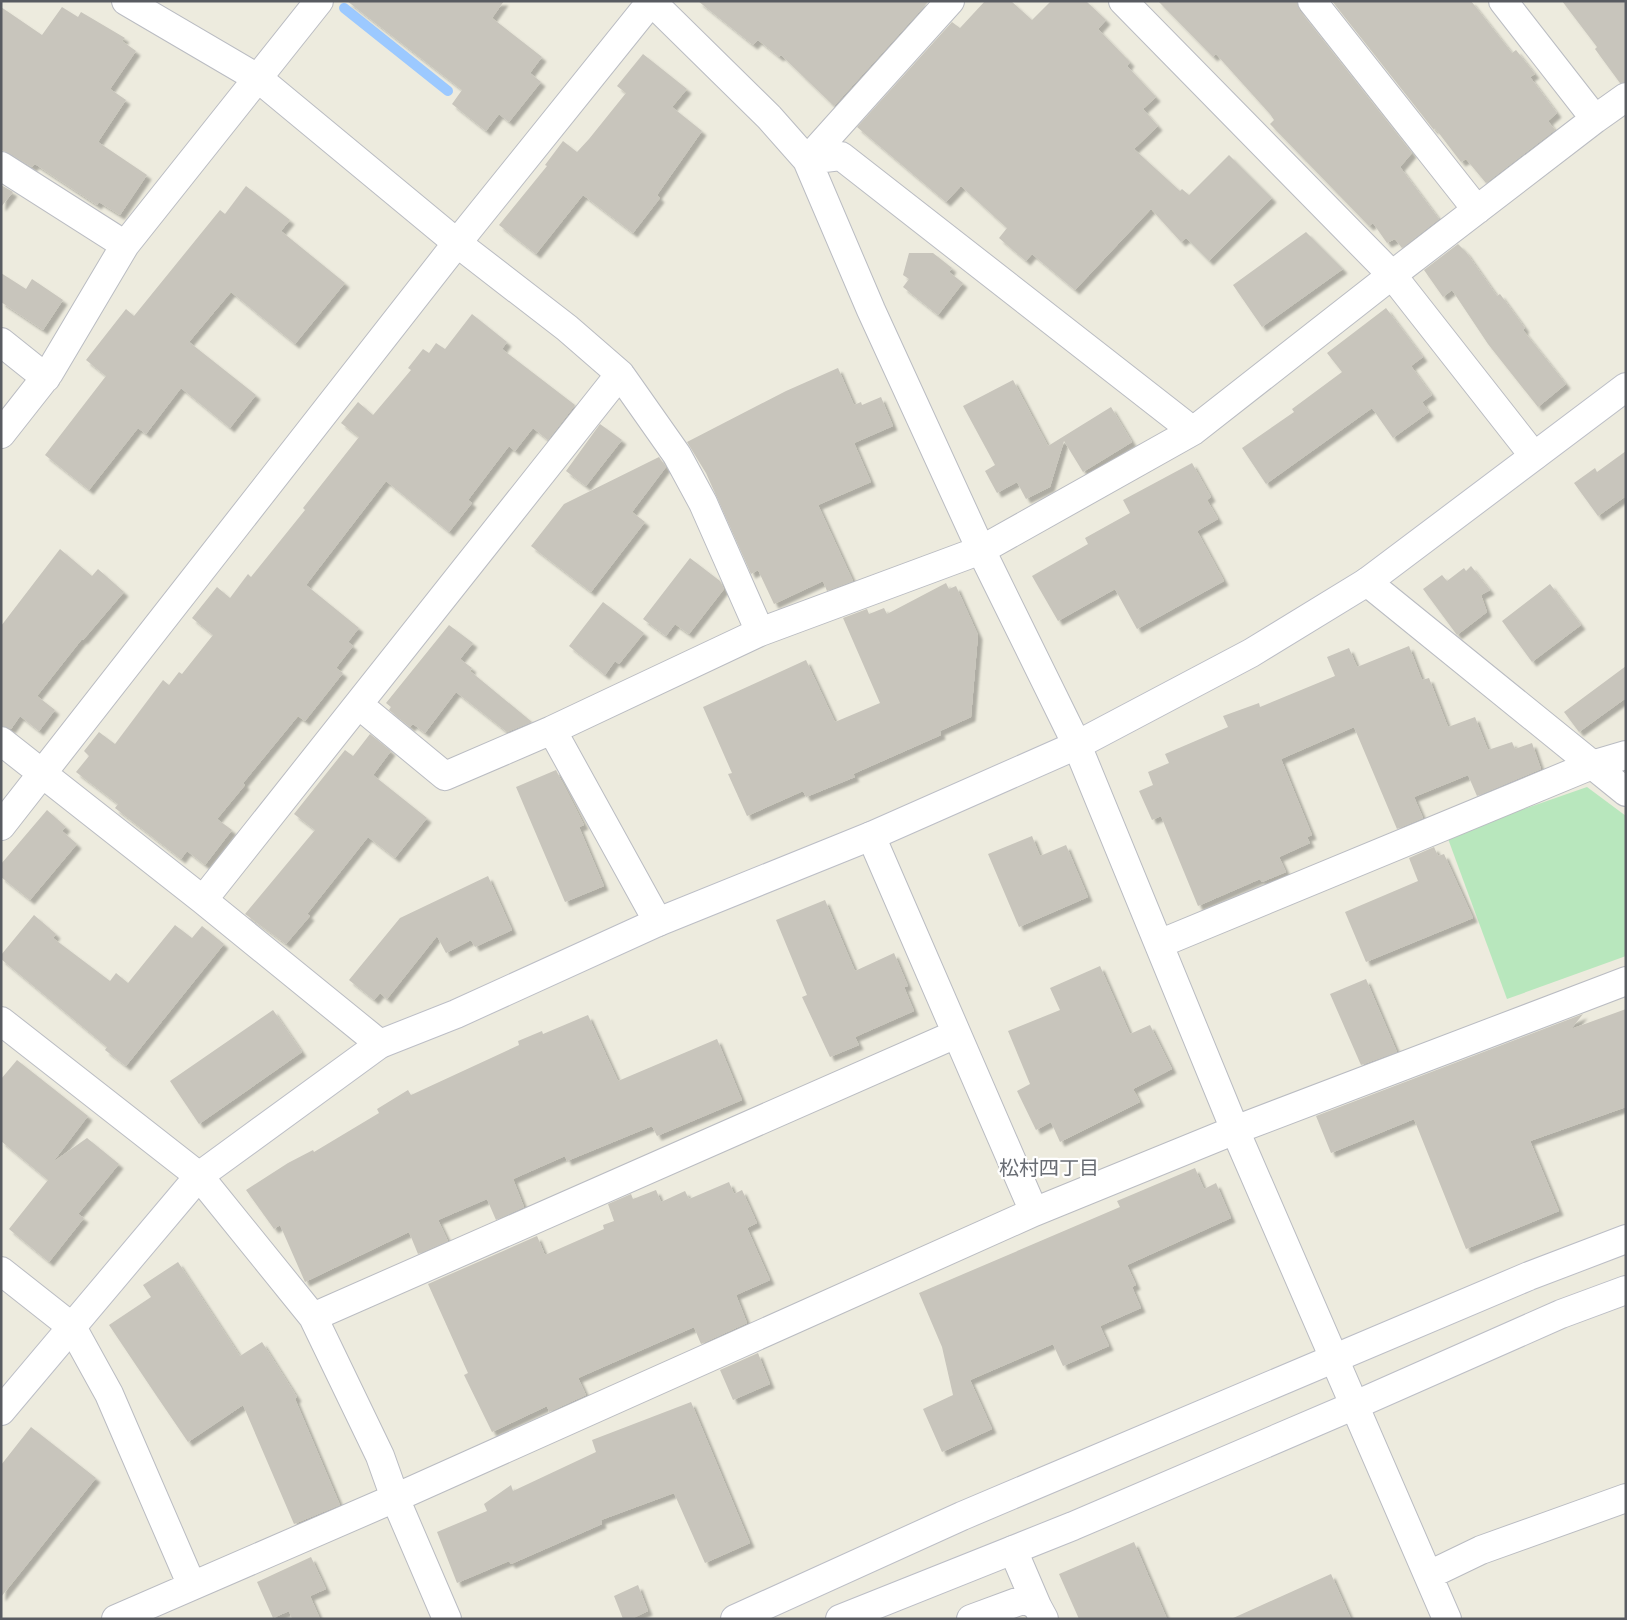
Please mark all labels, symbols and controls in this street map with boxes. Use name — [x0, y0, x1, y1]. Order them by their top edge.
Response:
district label: 松村四丁目 — [999, 1158, 1099, 1179]

